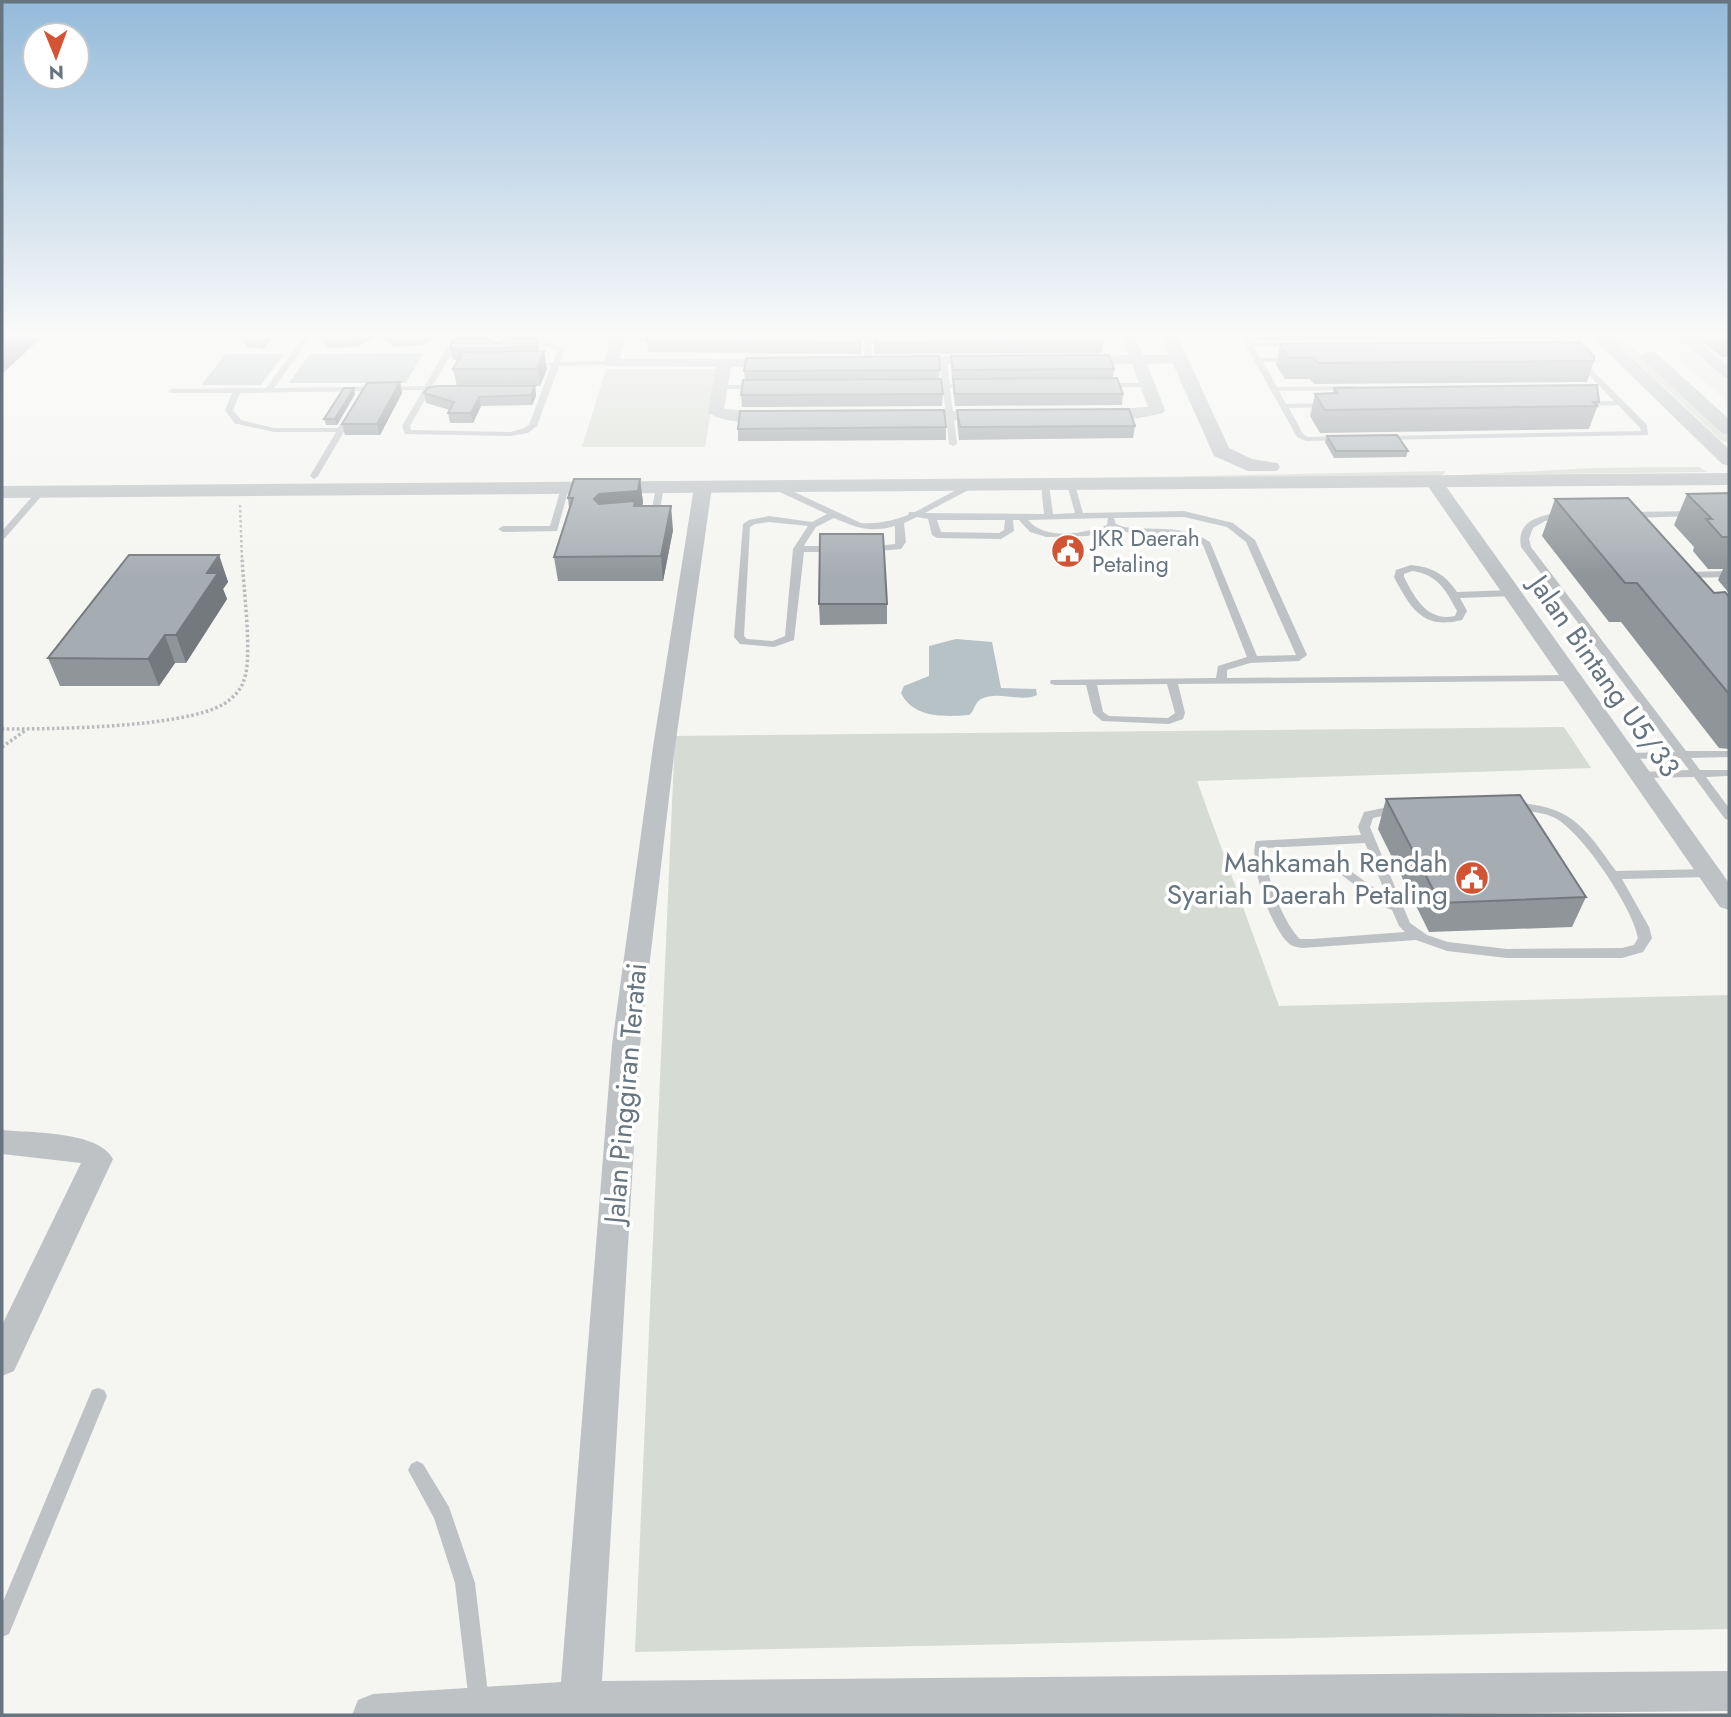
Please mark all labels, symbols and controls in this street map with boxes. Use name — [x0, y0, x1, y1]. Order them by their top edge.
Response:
north arrow — [21, 21, 91, 91]
text: N — [49, 59, 64, 86]
place label: JKR Daerah Petaling — [1089, 521, 1200, 581]
public building icon: JKR Daerah Petaling — [1049, 532, 1087, 570]
street label: Jalan Bintang U5/33 — [1517, 564, 1690, 786]
place label: Mahkamah Rendah Syariah Daerah Petaling — [1167, 842, 1448, 915]
public building icon: Mahkamah Rendah Syariah Daerah Petaling — [1453, 859, 1491, 897]
street label: Jalan Pinggiran Teratai — [593, 961, 657, 1229]

